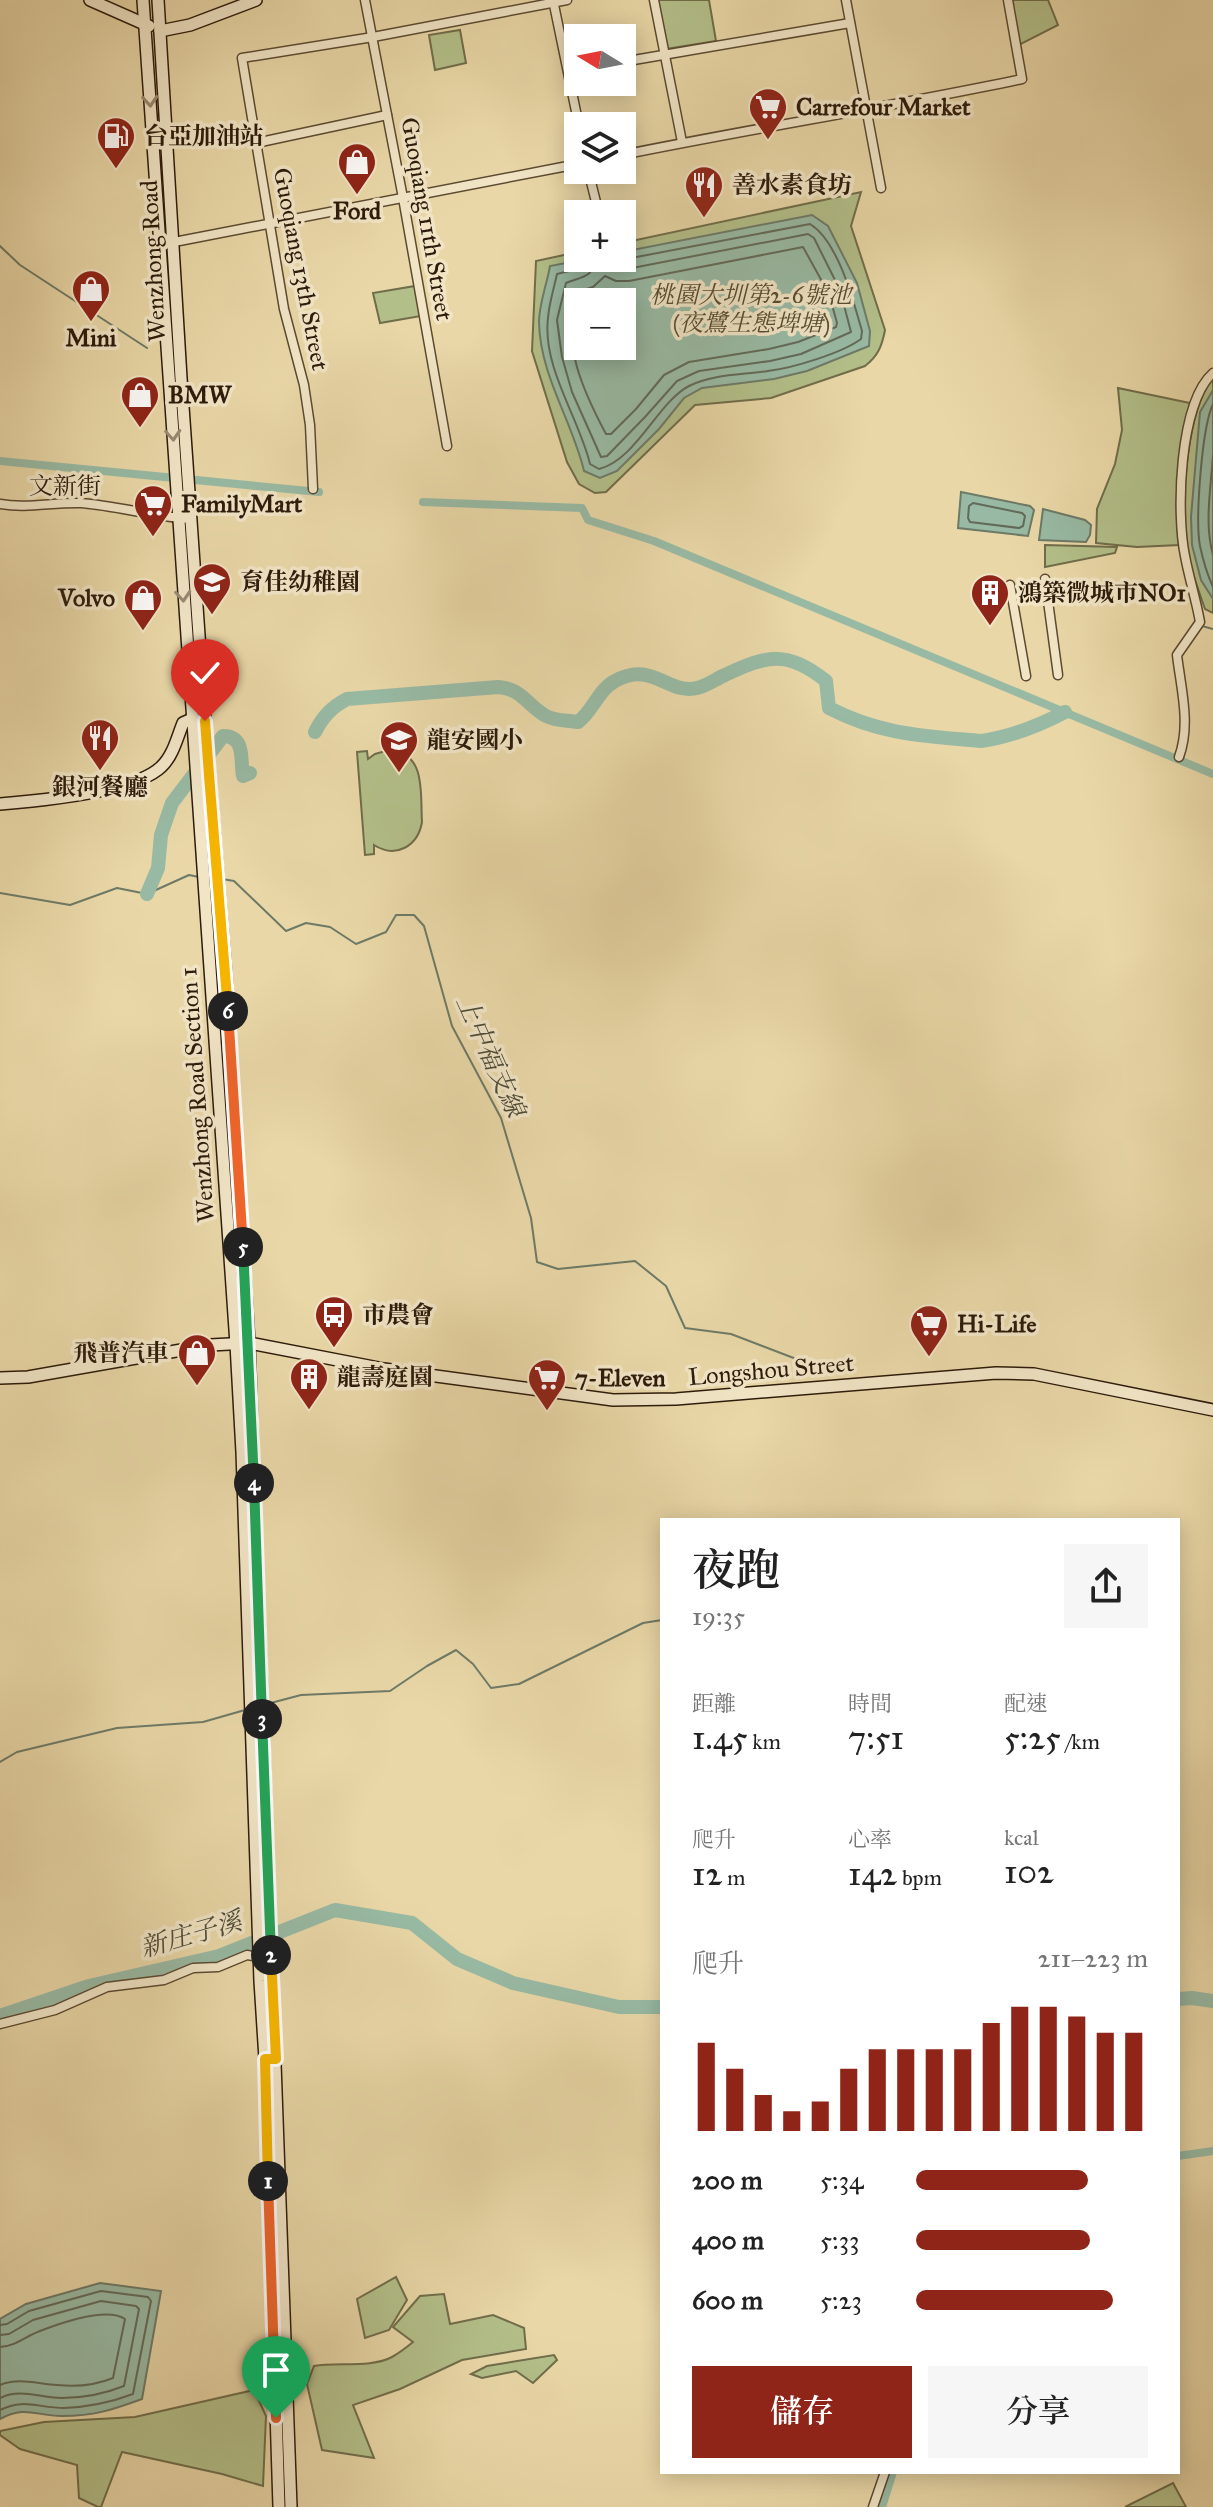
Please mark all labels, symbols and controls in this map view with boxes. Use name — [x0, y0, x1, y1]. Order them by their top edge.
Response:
north arrow — [564, 24, 636, 96]
map controls — [564, 24, 636, 360]
supermarket icon: Carrefour Market — [747, 86, 789, 141]
place label: Carrefour Market — [796, 92, 971, 122]
one-way arrow — [141, 95, 158, 108]
button: layers — [564, 112, 636, 184]
fuel station icon: 台亞加油站 — [95, 115, 137, 170]
street label: Guoqiang 11th Street — [394, 115, 460, 323]
place label: 台亞加油站 — [144, 121, 264, 151]
shop icon: Ford — [336, 141, 378, 196]
restaurant icon: 善水素食坊 — [683, 164, 725, 219]
street label: Guoqiang 13th Street — [267, 165, 335, 373]
place label: 善水素食坊 — [732, 170, 852, 200]
street label: Wenzhong Road — [134, 179, 172, 343]
place label: Ford — [333, 196, 382, 226]
button: + — [564, 200, 636, 272]
shop icon: Mini — [70, 268, 112, 323]
park label: 桃園大圳第2-6號池 (夜鷺生態埤塘) — [650, 280, 855, 338]
button: − — [564, 288, 636, 360]
place label: Mini — [66, 323, 117, 353]
shop icon: BMW — [119, 374, 161, 429]
place label: BMW — [168, 380, 232, 410]
one-way arrow — [164, 428, 181, 441]
street label: 文新街 — [29, 471, 101, 501]
supermarket icon: FamilyMart — [132, 483, 174, 538]
place label: FamilyMart — [181, 489, 303, 519]
school or university icon: 育佳幼稚園 — [191, 561, 233, 616]
place label: 育佳幼稚園 — [240, 567, 360, 597]
building icon: 鴻築微城市NO1 — [969, 572, 1011, 627]
shop icon: Volvo — [122, 577, 164, 632]
place label: 鴻築微城市NO1 — [1018, 578, 1186, 608]
place label: Volvo — [57, 583, 115, 613]
one-way arrow — [174, 590, 191, 603]
pin — [171, 639, 239, 721]
icon: check — [183, 651, 227, 695]
restaurant icon: 銀河餐廳 — [79, 717, 121, 772]
school or university icon: 龍安國小 — [378, 719, 420, 774]
place label: 龍安國小 — [427, 725, 523, 755]
place label: 銀河餐廳 — [52, 772, 148, 802]
street label: Wenzhong Road Section 1 — [173, 966, 221, 1224]
water label: 上中福支線 — [450, 990, 533, 1125]
pin: 6 — [208, 991, 248, 1031]
text: 6 — [222, 997, 234, 1024]
pin: 5 — [223, 1227, 263, 1267]
text: 5 — [238, 1233, 248, 1260]
bus stop icon: 市農會 — [313, 1294, 355, 1349]
place label: 市農會 — [362, 1300, 434, 1330]
supermarket icon: Hi-Life — [908, 1303, 950, 1358]
place label: Hi-Life — [957, 1309, 1036, 1339]
shop icon: 飛普汽車 — [176, 1332, 218, 1387]
place label: 飛普汽車 — [73, 1338, 169, 1368]
street label: Longshou Street — [687, 1348, 856, 1392]
building icon: 龍壽庭園 — [288, 1356, 330, 1411]
supermarket icon: 7-Eleven — [526, 1357, 568, 1412]
place label: 龍壽庭園 — [337, 1362, 433, 1392]
place label: 7-Eleven — [575, 1363, 665, 1393]
pin: 4 — [234, 1463, 274, 1503]
text: 4 — [248, 1469, 260, 1496]
text: 夜跑 — [692, 1543, 780, 1597]
button: share — [1064, 1544, 1148, 1628]
text: 19:35 — [692, 1600, 745, 1632]
text: 距離 — [692, 1690, 736, 1717]
text: 時間 — [848, 1690, 892, 1717]
text: 配速 — [1004, 1690, 1048, 1717]
pin: 3 — [242, 1699, 282, 1739]
text: 3 — [258, 1705, 266, 1732]
text: 1.45 — [692, 1717, 748, 1758]
text: 7:51 — [848, 1717, 904, 1758]
text: 5:25 — [1004, 1717, 1061, 1758]
text: km — [748, 1728, 781, 1755]
text: /km — [1061, 1728, 1100, 1755]
text: kcal — [1004, 1824, 1039, 1851]
text: 爬升 — [692, 1826, 736, 1853]
text: 心率 — [848, 1826, 892, 1853]
text: 102 — [1004, 1851, 1054, 1892]
text: 12 — [692, 1853, 722, 1894]
text: 142 — [848, 1853, 897, 1894]
text: m — [722, 1864, 745, 1891]
text: bpm — [897, 1864, 942, 1891]
water label: 新庄子溪 — [137, 1903, 248, 1964]
pin: 2 — [251, 1935, 291, 1975]
text: 2 — [266, 1941, 276, 1968]
text: 211–223 m — [1038, 1942, 1148, 1974]
text: 爬升 — [692, 1947, 744, 1979]
pin: 1 — [248, 2161, 288, 2201]
text: 200 m — [692, 2164, 763, 2196]
text: 5:34 — [820, 2164, 864, 2196]
text: 1 — [264, 2167, 272, 2194]
text: 400 m — [692, 2224, 764, 2256]
text: 5:33 — [820, 2224, 859, 2256]
text: 600 m — [692, 2284, 763, 2316]
text: 5:23 — [820, 2284, 862, 2316]
pin — [242, 2336, 310, 2418]
icon: arrive — [254, 2348, 298, 2392]
button: 儲存 — [692, 2366, 912, 2458]
button: 分享 — [928, 2366, 1148, 2458]

